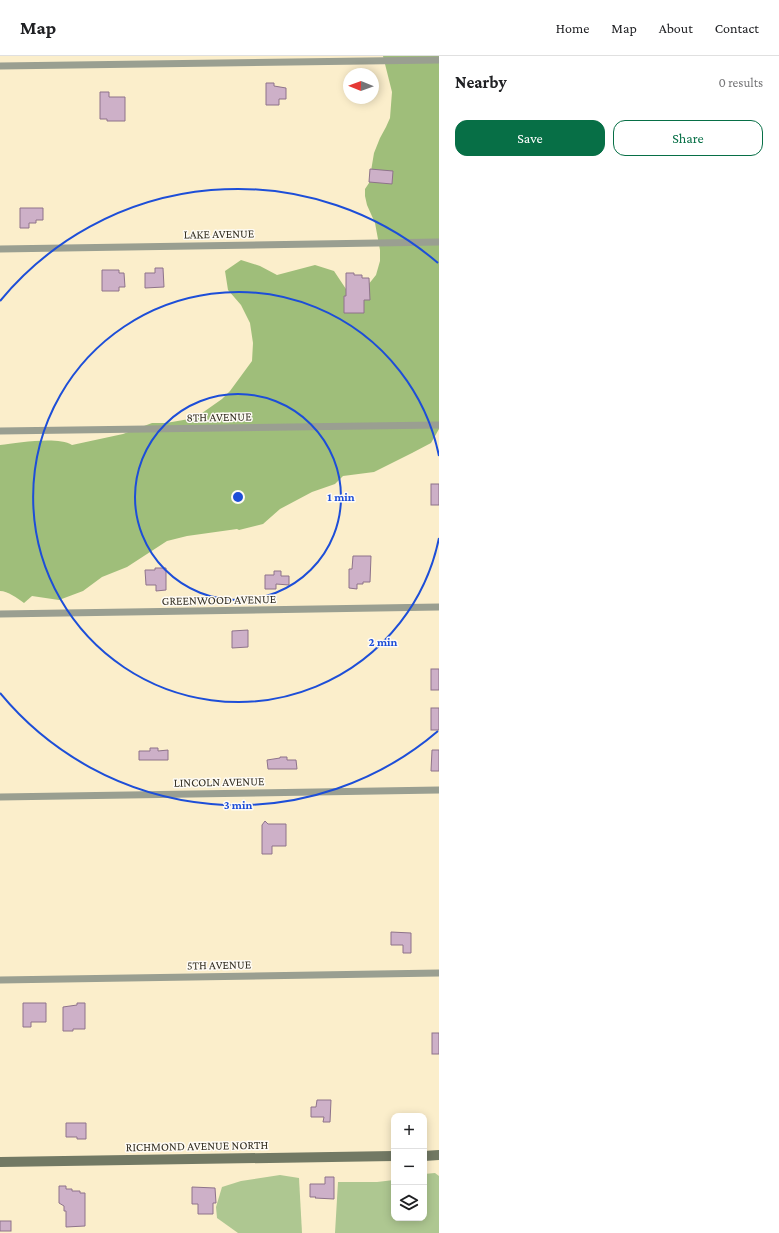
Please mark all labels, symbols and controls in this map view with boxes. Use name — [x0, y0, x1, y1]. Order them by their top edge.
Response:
text: Map — [20, 17, 56, 38]
text: Home — [556, 20, 589, 36]
text: Map — [611, 20, 637, 36]
text: About — [659, 20, 693, 36]
text: Contact — [715, 20, 759, 36]
north arrow — [343, 68, 379, 104]
text: Nearby — [455, 73, 507, 92]
text: 0 results — [718, 75, 763, 90]
button: Save — [455, 120, 605, 156]
button: Share — [613, 120, 763, 156]
street label: LAKE AVENUE — [184, 226, 255, 242]
street label: 8TH AVENUE — [186, 409, 252, 425]
centre of rings — [231, 490, 245, 504]
text: 1 min — [327, 490, 355, 504]
street label: GREENWOOD AVENUE — [162, 592, 277, 608]
text: 2 min — [369, 635, 398, 649]
street label: LINCOLN AVENUE — [173, 774, 265, 790]
text: 3 min — [224, 798, 252, 812]
street label: 5TH AVENUE — [187, 957, 252, 973]
map controls — [391, 1113, 427, 1221]
button: + — [391, 1113, 427, 1149]
street label: RICHMOND AVENUE NORTH — [126, 1138, 268, 1154]
button: − — [391, 1149, 427, 1185]
button: layers — [391, 1185, 427, 1221]

